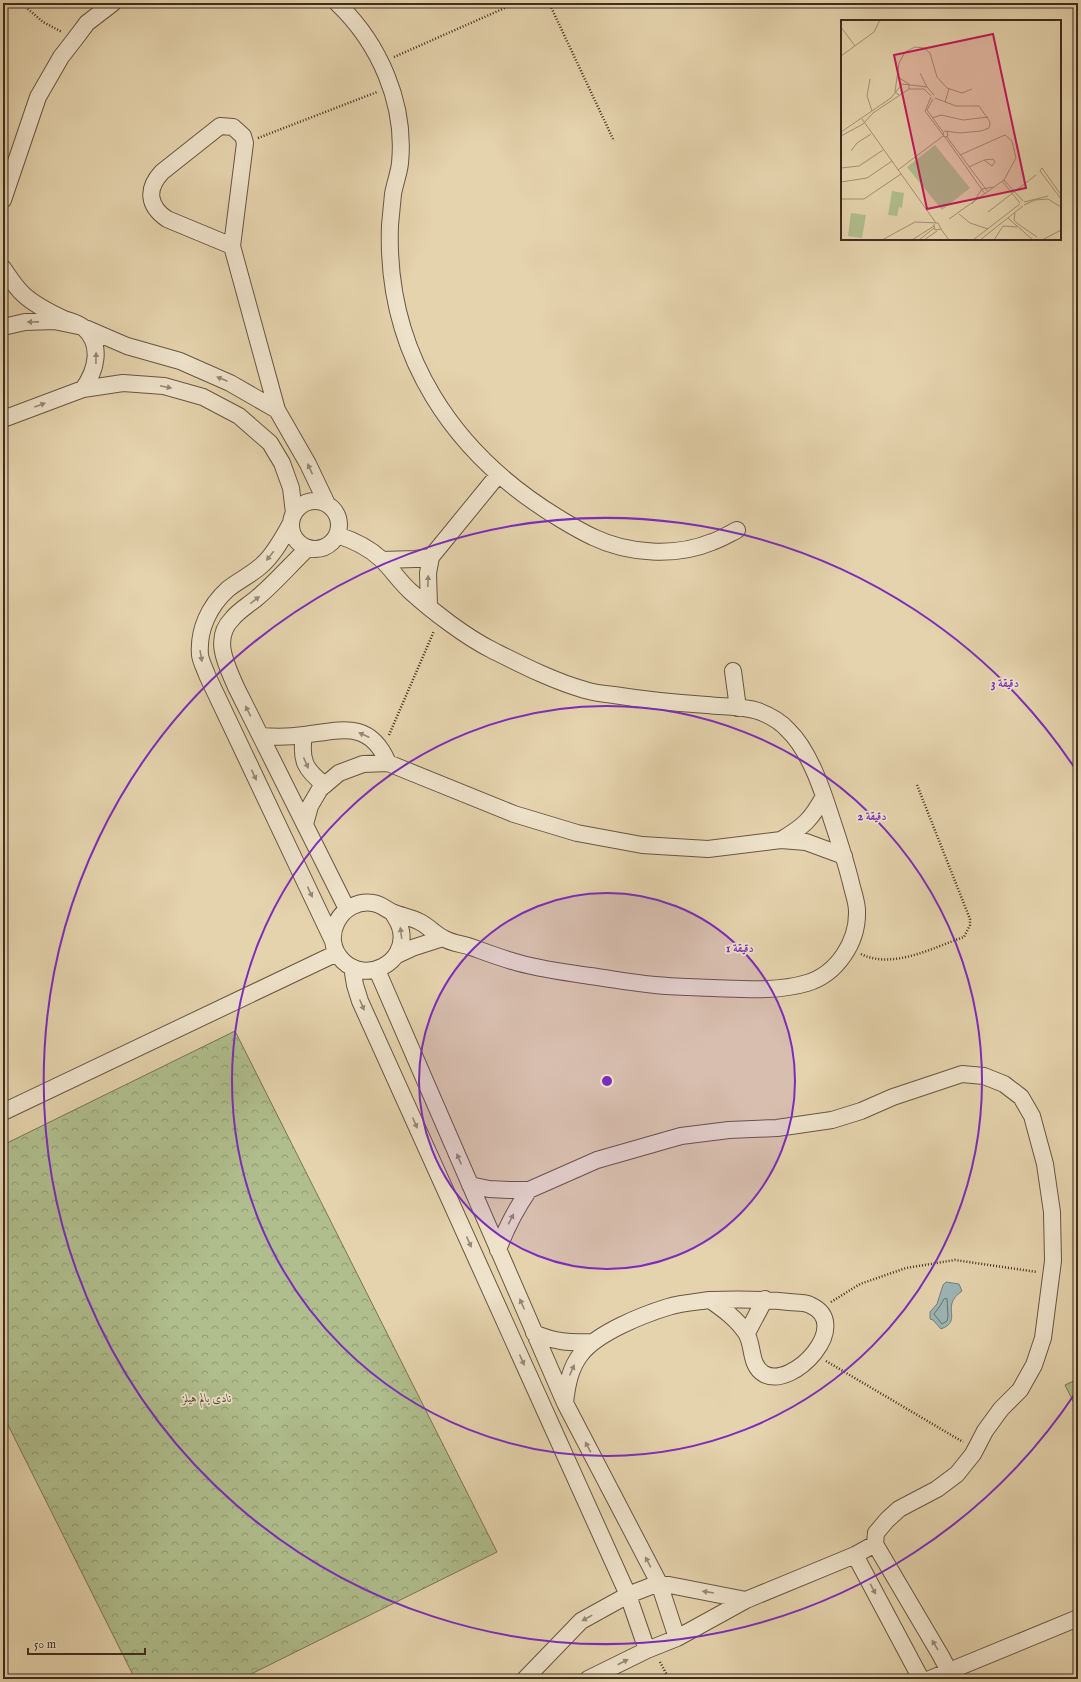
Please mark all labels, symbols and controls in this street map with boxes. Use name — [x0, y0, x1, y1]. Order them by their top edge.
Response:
inset map — [841, 20, 1061, 240]
one-way arrow — [26, 319, 39, 325]
one-way arrow — [93, 351, 99, 364]
one-way arrow — [216, 376, 228, 382]
one-way arrow — [160, 385, 172, 391]
one-way arrow — [34, 402, 46, 408]
one-way arrow — [307, 463, 313, 474]
one-way arrow — [266, 551, 274, 561]
one-way arrow — [424, 575, 431, 587]
one-way arrow — [249, 595, 260, 604]
one-way arrow — [199, 650, 205, 663]
text: 3 دقيقة — [991, 676, 1019, 691]
one-way arrow — [245, 705, 251, 717]
one-way arrow — [358, 732, 369, 738]
one-way arrow — [303, 758, 309, 769]
one-way arrow — [251, 769, 257, 781]
text: 2 دقيقة — [857, 809, 887, 824]
one-way arrow — [307, 887, 313, 898]
one-way arrow — [398, 927, 404, 939]
text: 1 دقيقة — [726, 941, 754, 956]
one-way arrow — [359, 999, 365, 1010]
centre of rings — [600, 1074, 614, 1088]
one-way arrow — [412, 1118, 418, 1129]
one-way arrow — [455, 1152, 461, 1164]
one-way arrow — [508, 1213, 514, 1224]
one-way arrow — [465, 1236, 472, 1248]
one-way arrow — [518, 1297, 524, 1309]
one-way arrow — [519, 1355, 525, 1366]
one-way arrow — [570, 1363, 576, 1375]
park label: نادى بالم هيلز — [181, 1391, 232, 1409]
one-way arrow — [584, 1441, 591, 1453]
one-way arrow — [645, 1556, 651, 1568]
one-way arrow — [870, 1583, 876, 1595]
one-way arrow — [702, 1589, 714, 1595]
one-way arrow — [581, 1615, 593, 1622]
scale bar — [28, 1630, 145, 1656]
text: 50 m — [34, 1637, 56, 1652]
one-way arrow — [931, 1639, 938, 1651]
one-way arrow — [617, 1659, 628, 1665]

